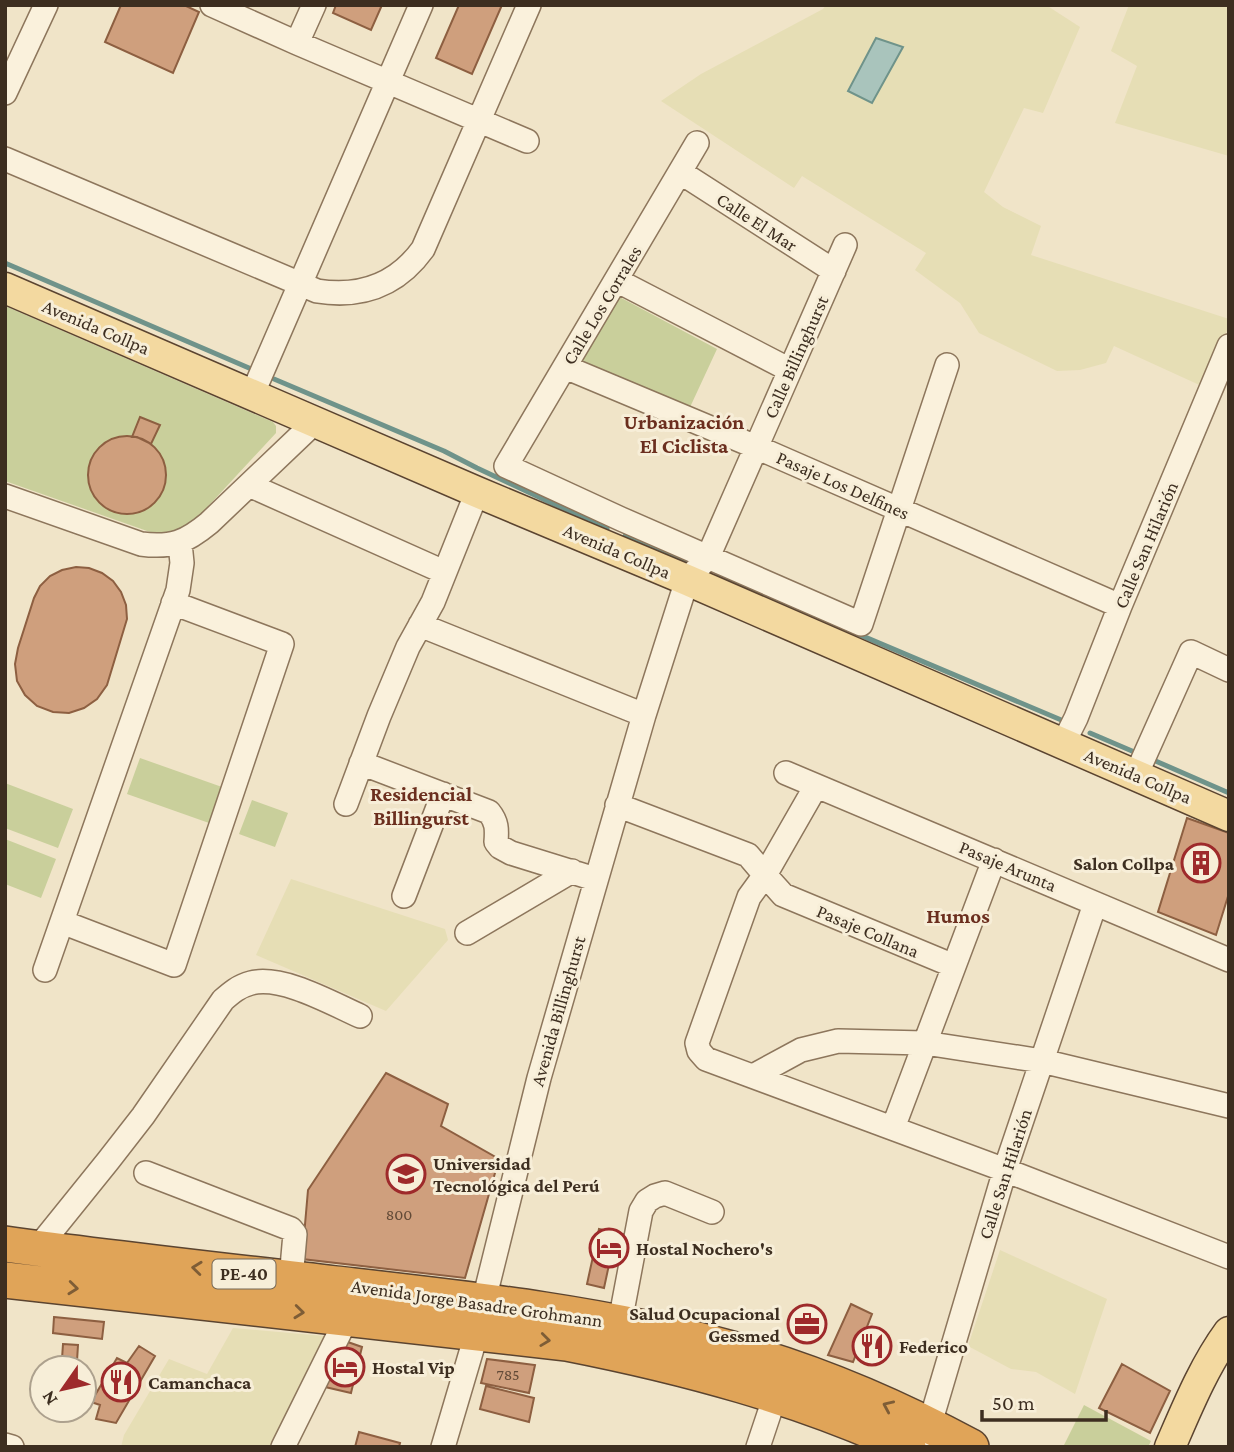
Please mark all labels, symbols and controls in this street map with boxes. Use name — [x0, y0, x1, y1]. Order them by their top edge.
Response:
street label: Calle El Mar — [713, 188, 801, 256]
street label: Calle Los Corrales — [558, 242, 646, 368]
street label: Calle Billinghurst — [760, 292, 833, 422]
street label: Avenida Collpa — [39, 295, 153, 359]
district label: Urbanización El Ciclista — [624, 410, 744, 458]
street label: Pasaje Los Delfines — [773, 446, 913, 525]
street label: Calle San Hilarión — [1110, 478, 1182, 612]
street label: Avenida Collpa — [560, 519, 674, 583]
street label: Avenida Collpa — [1081, 744, 1195, 808]
district label: Residencial Billingurst — [370, 782, 472, 830]
street label: Pasaje Arunta — [956, 836, 1060, 897]
building icon: Salon Collpa — [1180, 842, 1222, 884]
place label: Salon Collpa — [1073, 853, 1175, 874]
street label: Pasaje Collana — [813, 900, 923, 963]
district label: Humos — [926, 904, 990, 928]
street label: Avenida Billinghurst — [527, 933, 590, 1089]
street label: Calle San Hilarión — [974, 1106, 1036, 1242]
school or university icon: Universidad Tecnológica del Perú — [385, 1153, 427, 1195]
place label: Universidad Tecnológica del Perú — [433, 1153, 600, 1196]
house number: 800 — [386, 1206, 412, 1223]
hotel icon: Hostal Nochero's — [588, 1227, 630, 1269]
place label: Hostal Nochero's — [636, 1238, 773, 1259]
road number: PE-40 — [212, 1260, 276, 1288]
one-way arrow — [191, 1261, 203, 1276]
street label: Avenida Jorge Basadre Grohmann — [350, 1275, 604, 1331]
one-way arrow — [67, 1280, 79, 1295]
place label: Salud Ocupacional Gessmed — [629, 1303, 781, 1346]
office icon: Salud Ocupacional Gessmed — [786, 1303, 828, 1345]
one-way arrow — [293, 1305, 305, 1320]
restaurant icon: Federico — [851, 1325, 893, 1367]
one-way arrow — [539, 1333, 551, 1348]
place label: Federico — [899, 1336, 968, 1357]
hotel icon: Hostal Vip — [324, 1346, 366, 1388]
north arrow — [28, 1354, 98, 1424]
place label: Hostal Vip — [372, 1357, 455, 1378]
restaurant icon: Camanchaca — [100, 1361, 142, 1403]
house number: 785 — [496, 1366, 520, 1383]
place label: Camanchaca — [148, 1372, 252, 1393]
scale bar — [982, 1378, 1106, 1422]
text: N — [37, 1387, 62, 1409]
text: 50 m — [992, 1391, 1035, 1415]
one-way arrow — [883, 1400, 895, 1414]

